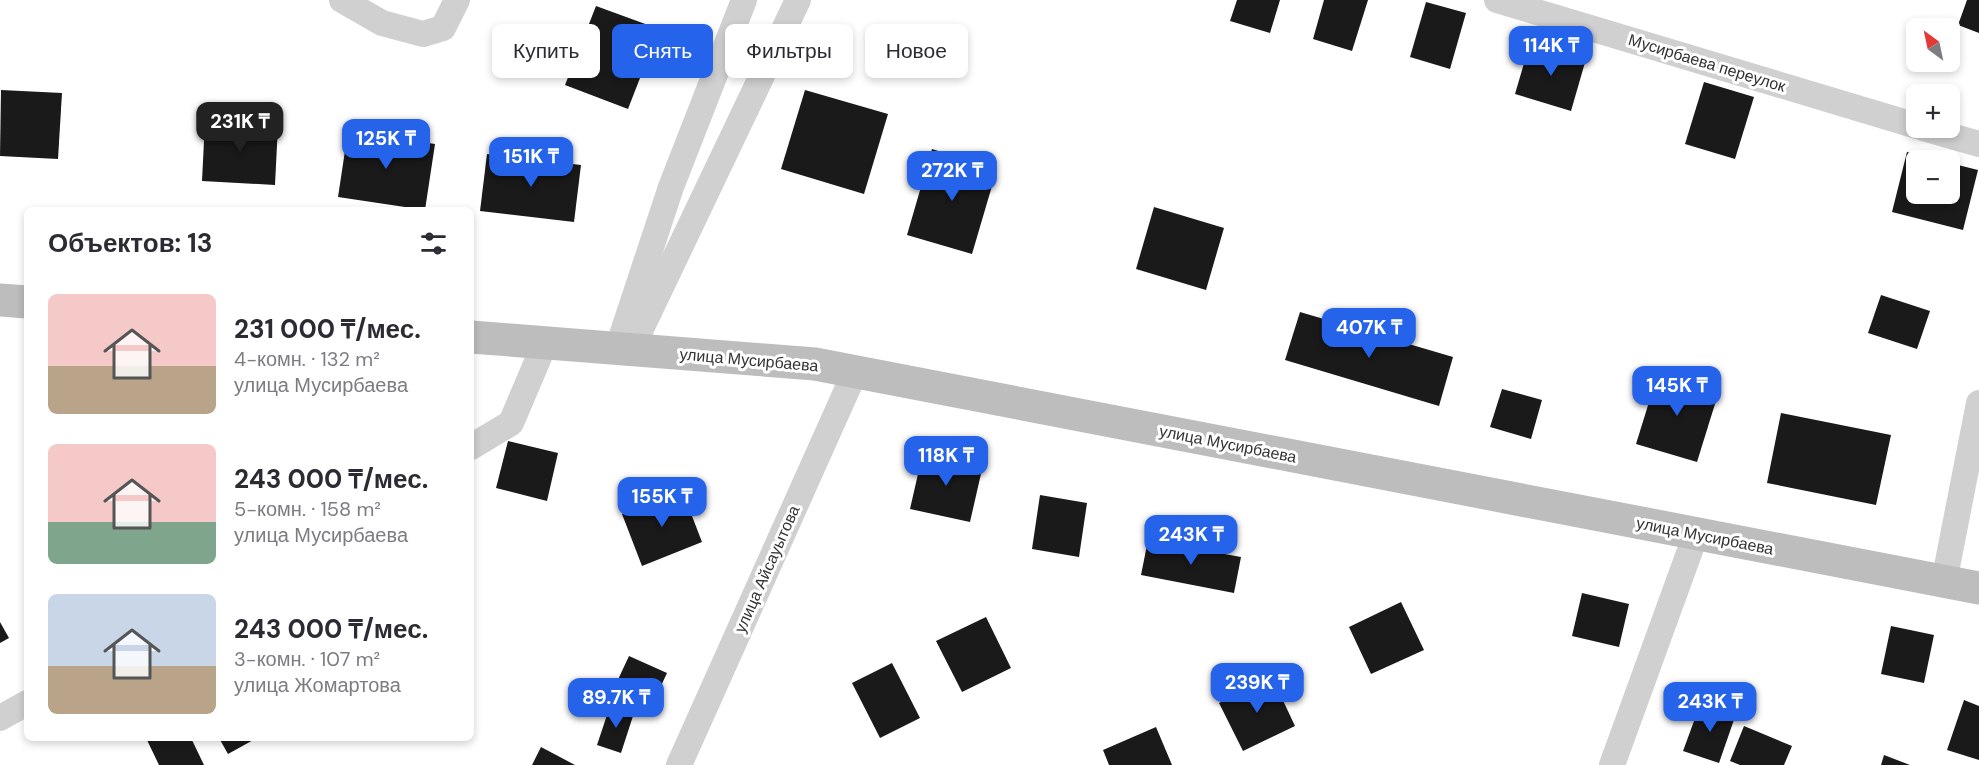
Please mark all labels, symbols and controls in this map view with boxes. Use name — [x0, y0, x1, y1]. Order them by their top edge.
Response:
north arrow — [1906, 18, 1960, 72]
map controls — [1906, 18, 1960, 204]
chip: Купить — [492, 24, 600, 78]
chip: Снять — [612, 24, 713, 78]
chip: Фильтры — [725, 24, 853, 78]
chip: Новое — [865, 24, 968, 78]
pin: 114K ₸ — [1502, 26, 1600, 77]
street label: Мусирбаева переулок — [1626, 29, 1789, 97]
text: 114K ₸ — [1523, 32, 1579, 58]
button: + — [1906, 84, 1960, 138]
pin: 231K ₸ — [191, 102, 289, 153]
text: 231K ₸ — [210, 108, 270, 134]
pin: 125K ₸ — [337, 119, 435, 170]
text: 125K ₸ — [356, 125, 416, 151]
pin: 151K ₸ — [482, 137, 580, 188]
text: 151K ₸ — [503, 143, 559, 169]
button: − — [1906, 150, 1960, 204]
pin: 272K ₸ — [903, 151, 1001, 202]
text: 272K ₸ — [921, 157, 983, 183]
text: Объектов: 13 — [48, 226, 212, 260]
icon: filters — [417, 227, 450, 260]
pin: 407K ₸ — [1320, 308, 1418, 359]
text: 231 000 ₸/мес. — [234, 312, 421, 346]
text: 407K ₸ — [1336, 314, 1402, 340]
icon: home — [96, 318, 168, 390]
street label: улица Мусирбаева — [679, 343, 819, 377]
text: 4-комн. · 132 m² — [234, 346, 380, 372]
pin: 145K ₸ — [1628, 366, 1726, 417]
text: улица Мусирбаева — [234, 372, 408, 398]
text: 145K ₸ — [1646, 372, 1708, 398]
street label: улица Мусирбаева — [1158, 420, 1298, 468]
pin: 118K ₸ — [897, 436, 995, 487]
text: 118K ₸ — [918, 442, 974, 468]
text: 243 000 ₸/мес. — [234, 462, 428, 496]
icon: home — [96, 468, 168, 540]
pin: 155K ₸ — [613, 477, 711, 528]
text: 155K ₸ — [632, 483, 692, 509]
text: 5-комн. · 158 m² — [234, 496, 381, 522]
street label: улица Айсауытова — [729, 502, 805, 636]
street label: улица Мусирбаева — [1635, 512, 1775, 560]
pin: 243K ₸ — [1142, 515, 1240, 566]
text: 243K ₸ — [1158, 521, 1224, 547]
text: улица Мусирбаева — [234, 522, 408, 548]
text: 243 000 ₸/мес. — [234, 612, 428, 646]
icon: home — [96, 618, 168, 690]
text: 3-комн. · 107 m² — [234, 646, 380, 672]
pin: 239K ₸ — [1208, 663, 1306, 714]
text: 239K ₸ — [1225, 669, 1289, 695]
text: улица Жомартова — [234, 672, 401, 698]
pin: 89.7K ₸ — [561, 678, 671, 729]
pin: 243K ₸ — [1661, 682, 1759, 733]
text: 89.7K ₸ — [582, 684, 650, 710]
text: 243K ₸ — [1677, 688, 1743, 714]

